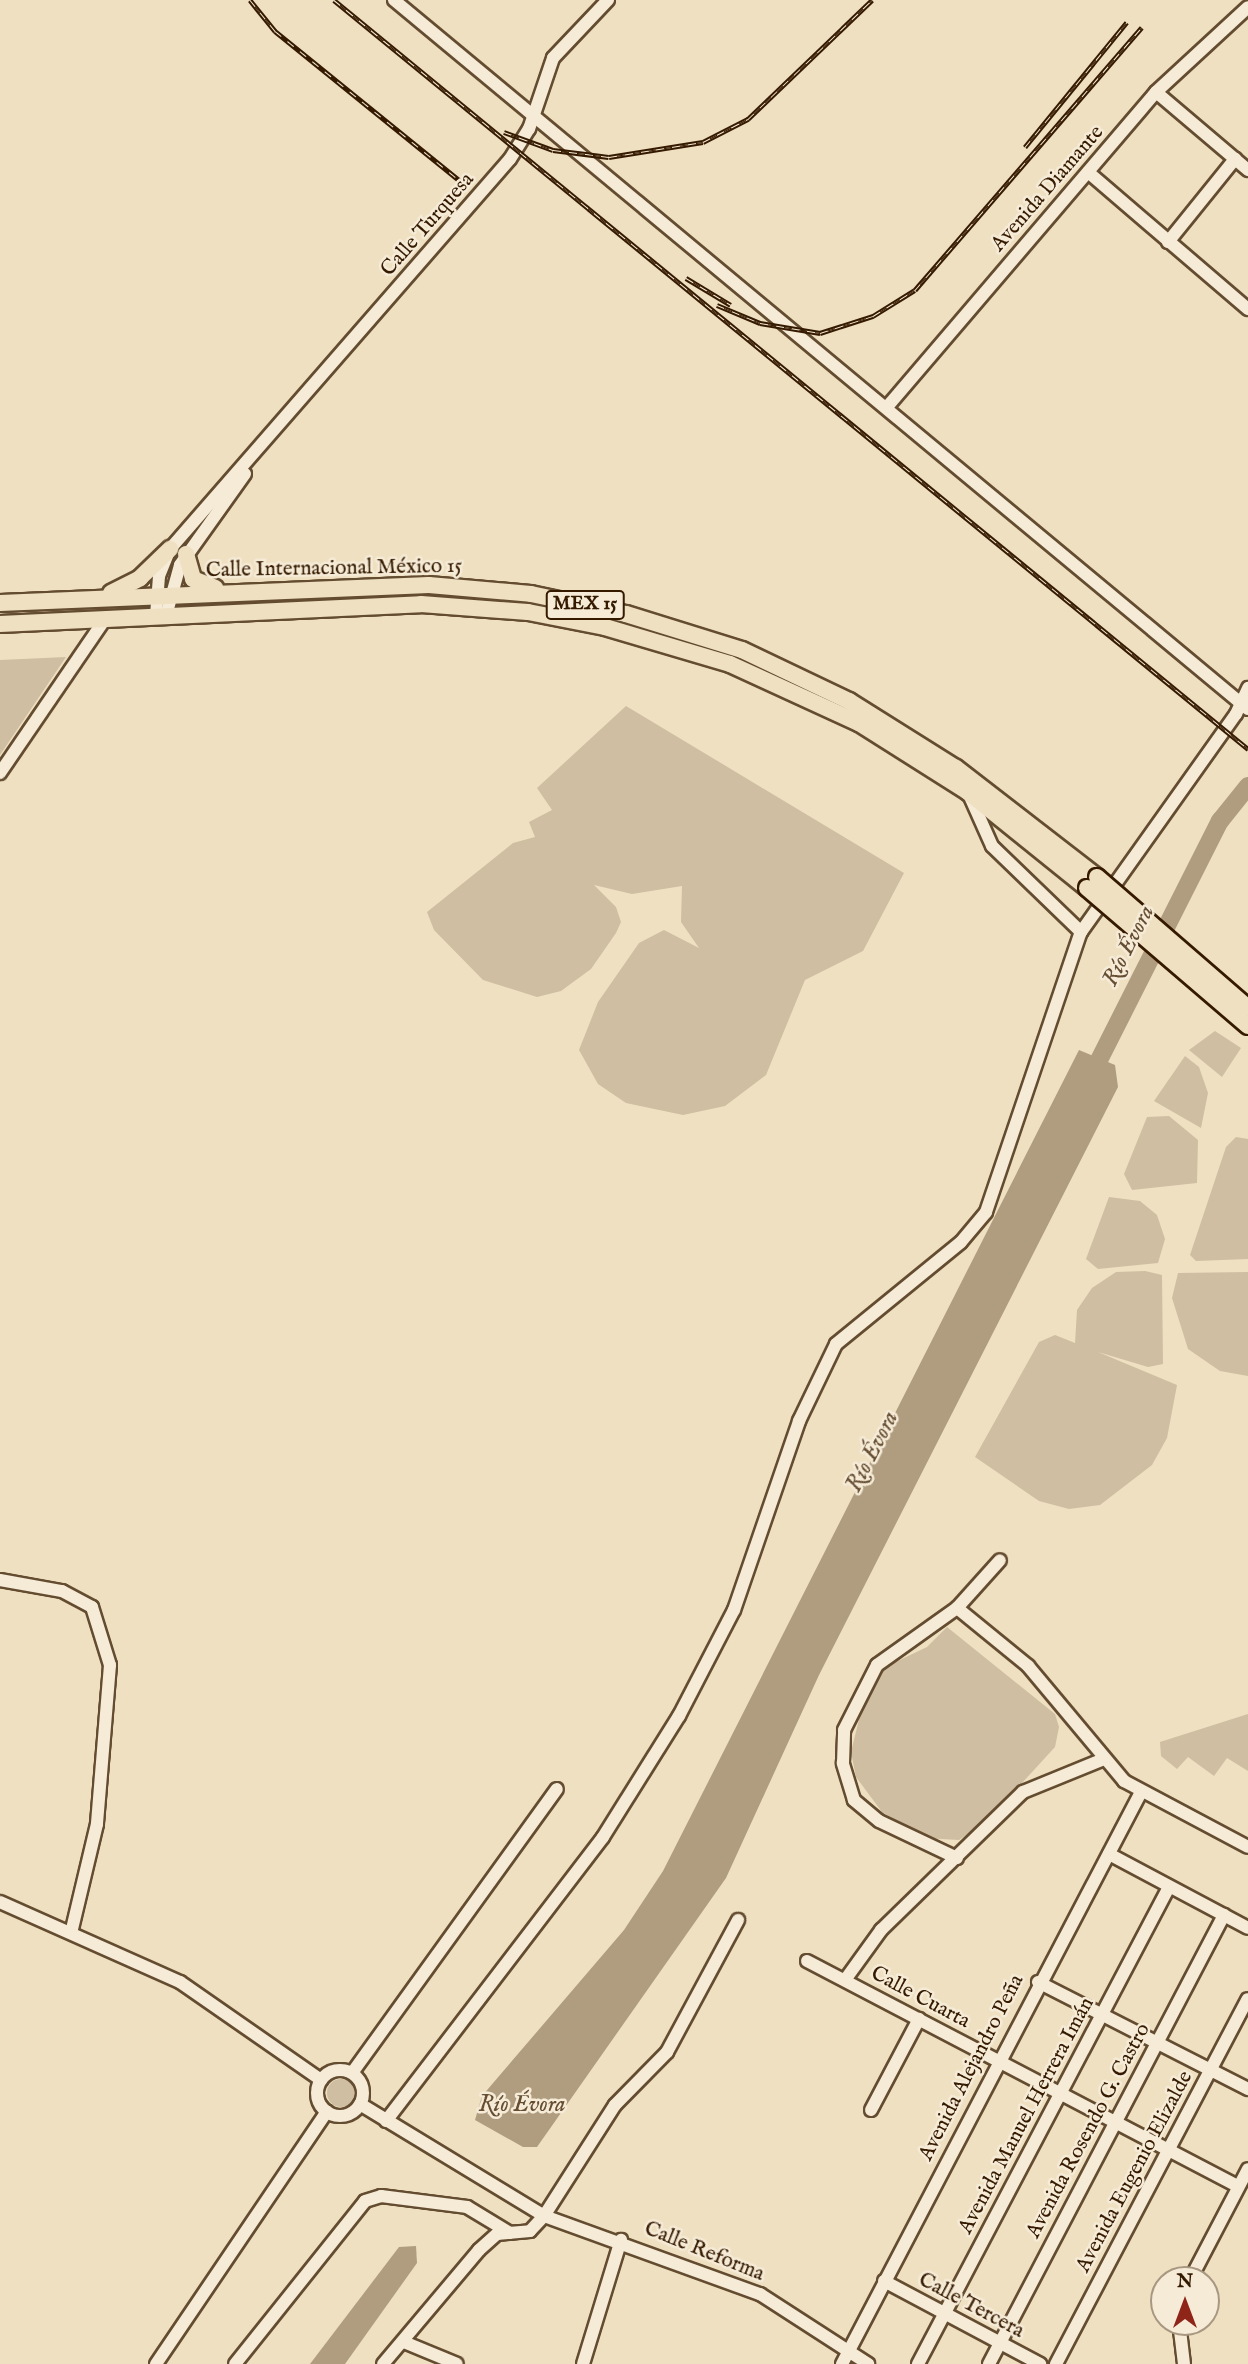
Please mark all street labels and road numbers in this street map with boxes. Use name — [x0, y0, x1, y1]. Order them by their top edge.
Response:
street label: Avenida Diamante — [986, 121, 1110, 257]
street label: Calle Turquesa — [376, 168, 480, 282]
street label: Calle Internacional México 15 — [206, 554, 462, 584]
road number: MEX 15 — [545, 590, 625, 620]
street label: Calle Cuarta — [866, 1961, 974, 2035]
street label: Avenida Alejandro Peña — [914, 1971, 1030, 2165]
street label: Avenida Manuel Herrera Imán — [954, 1993, 1100, 2239]
street label: Avenida Rosendo G. Castro — [1022, 2019, 1156, 2243]
street label: Avenida Eugenio Elizalde — [1071, 2067, 1199, 2277]
street label: Calle Reforma — [640, 2217, 768, 2287]
street label: Calle Tercera — [914, 2268, 1028, 2344]

